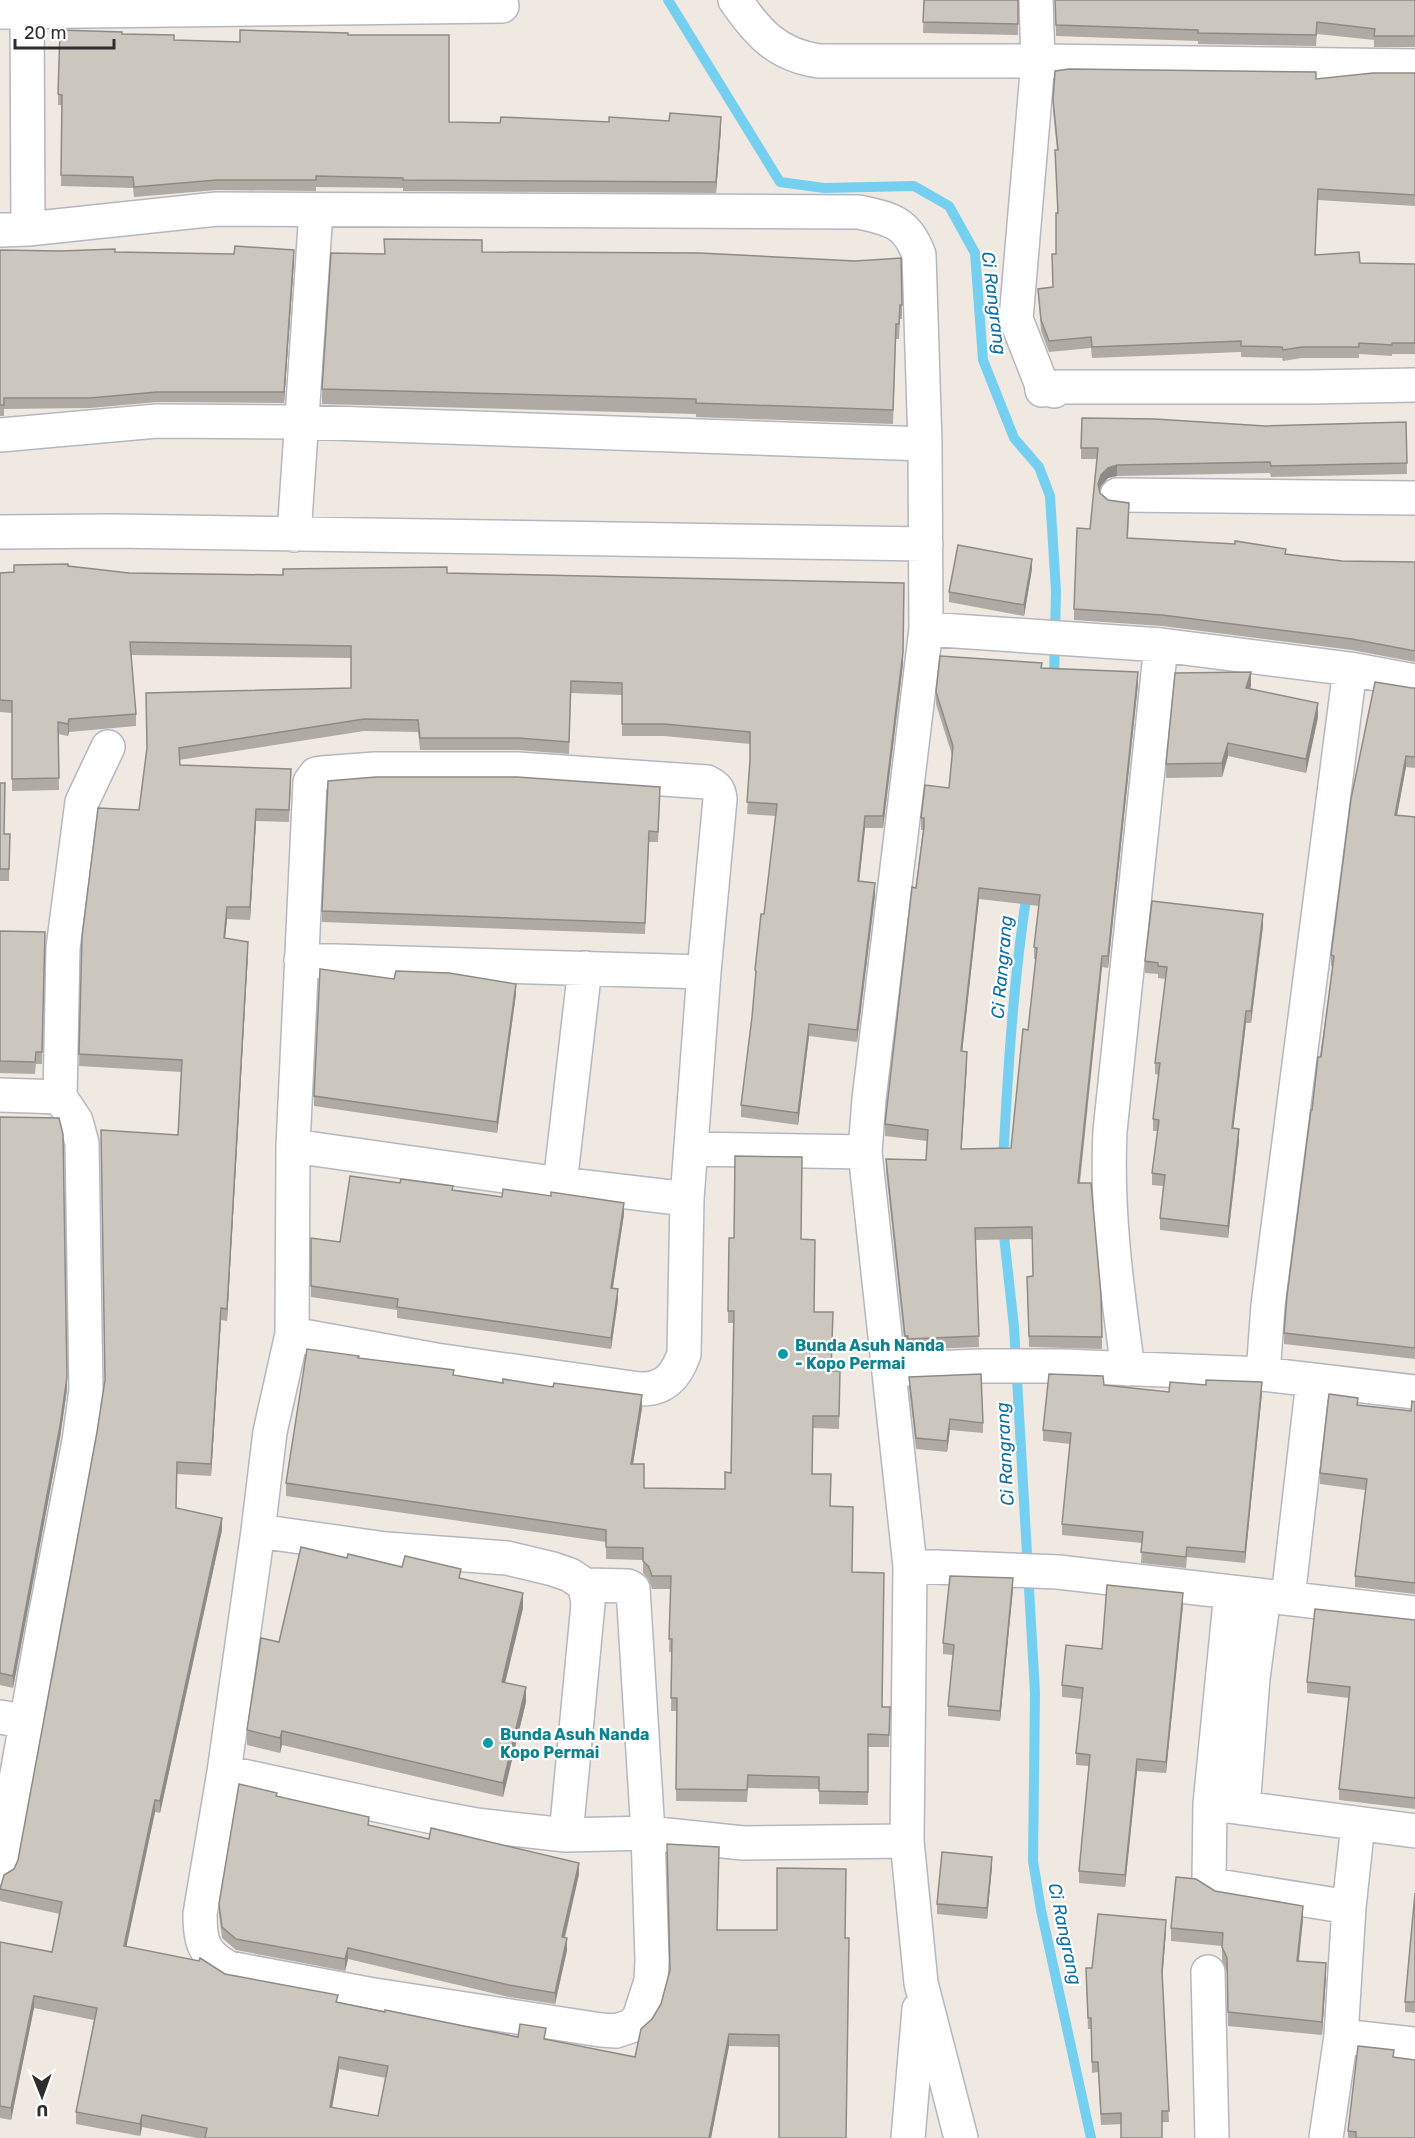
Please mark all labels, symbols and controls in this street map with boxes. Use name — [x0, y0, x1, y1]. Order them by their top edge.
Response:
scale bar — [15, 12, 114, 50]
text: 20 m — [24, 22, 66, 44]
water label: Ci Rangrang — [977, 250, 1011, 356]
water label: Ci Rangrang — [987, 914, 1018, 1020]
place label: Bunda Asuh Nanda - Kopo Permai — [795, 1336, 945, 1373]
marker: Bunda Asuh Nanda - Kopo Permai — [776, 1347, 790, 1361]
water label: Ci Rangrang — [991, 1401, 1019, 1506]
place label: Bunda Asuh Nanda Kopo Permai — [500, 1725, 650, 1762]
marker: Bunda Asuh Nanda Kopo Permai — [481, 1736, 495, 1750]
water label: Ci Rangrang — [1043, 1881, 1087, 1987]
north arrow — [12, 2066, 72, 2126]
text: U — [36, 2101, 48, 2120]

